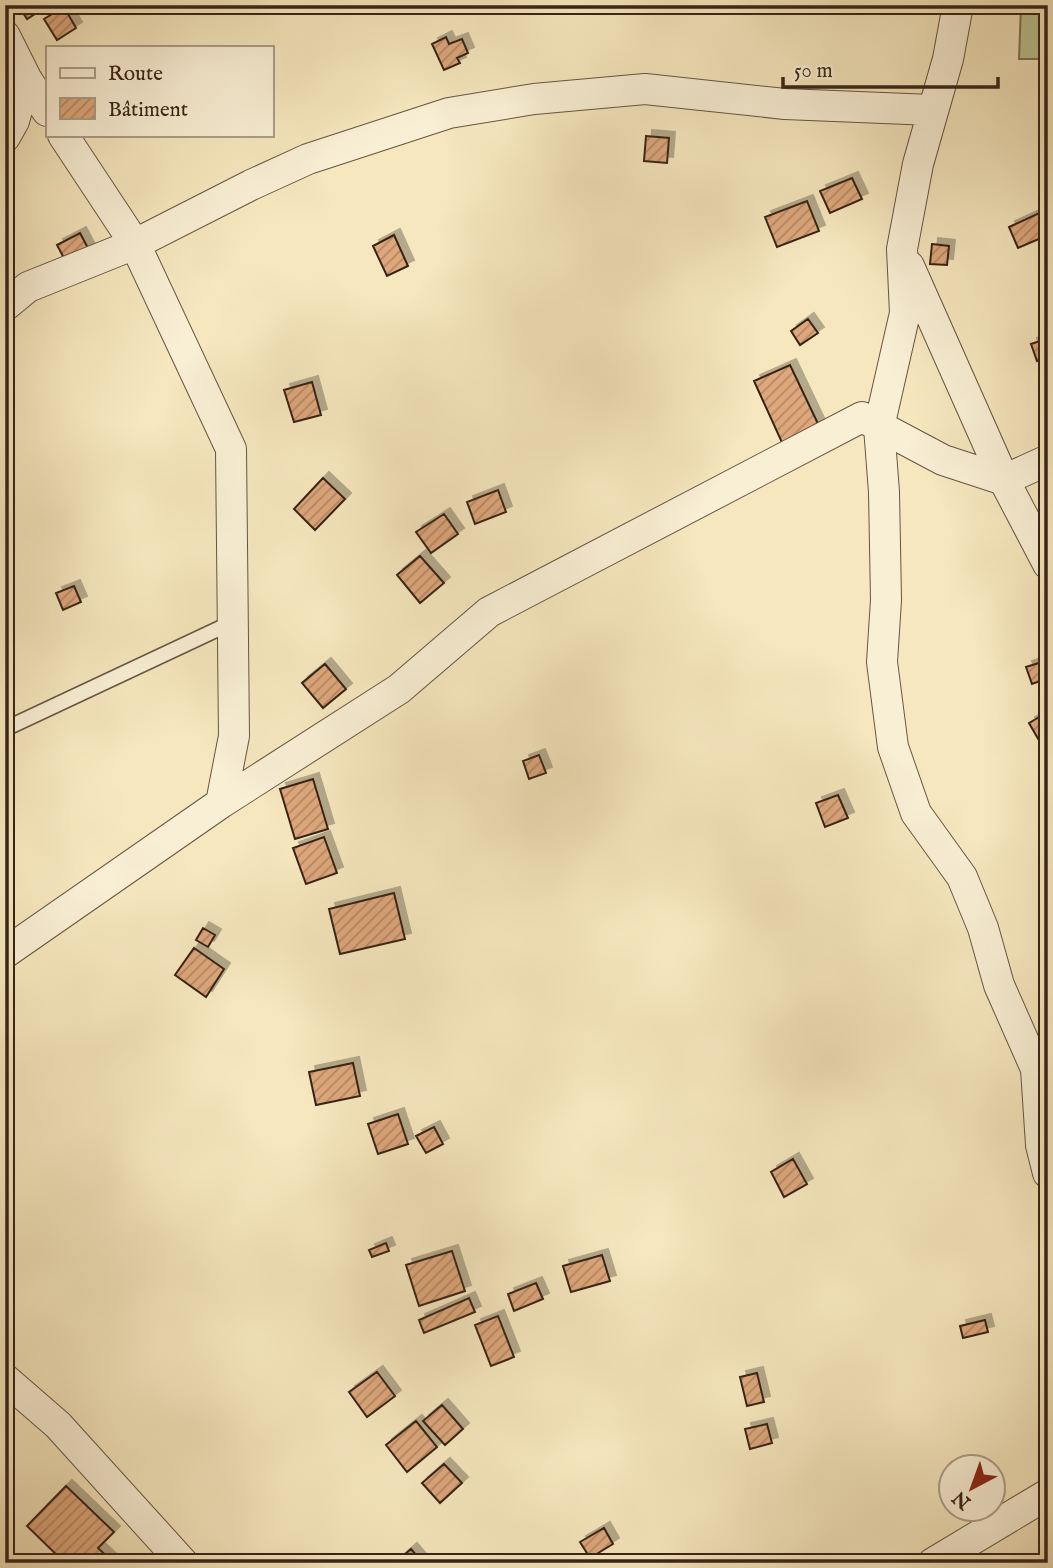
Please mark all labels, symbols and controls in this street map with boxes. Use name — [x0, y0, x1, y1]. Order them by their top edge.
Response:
legend — [46, 46, 273, 136]
scale bar — [783, 46, 999, 90]
text: 50 m — [794, 58, 833, 85]
text: Route — [108, 61, 163, 88]
text: Bâtiment — [108, 97, 188, 124]
north arrow — [937, 1452, 1007, 1522]
text: N — [948, 1485, 977, 1514]

